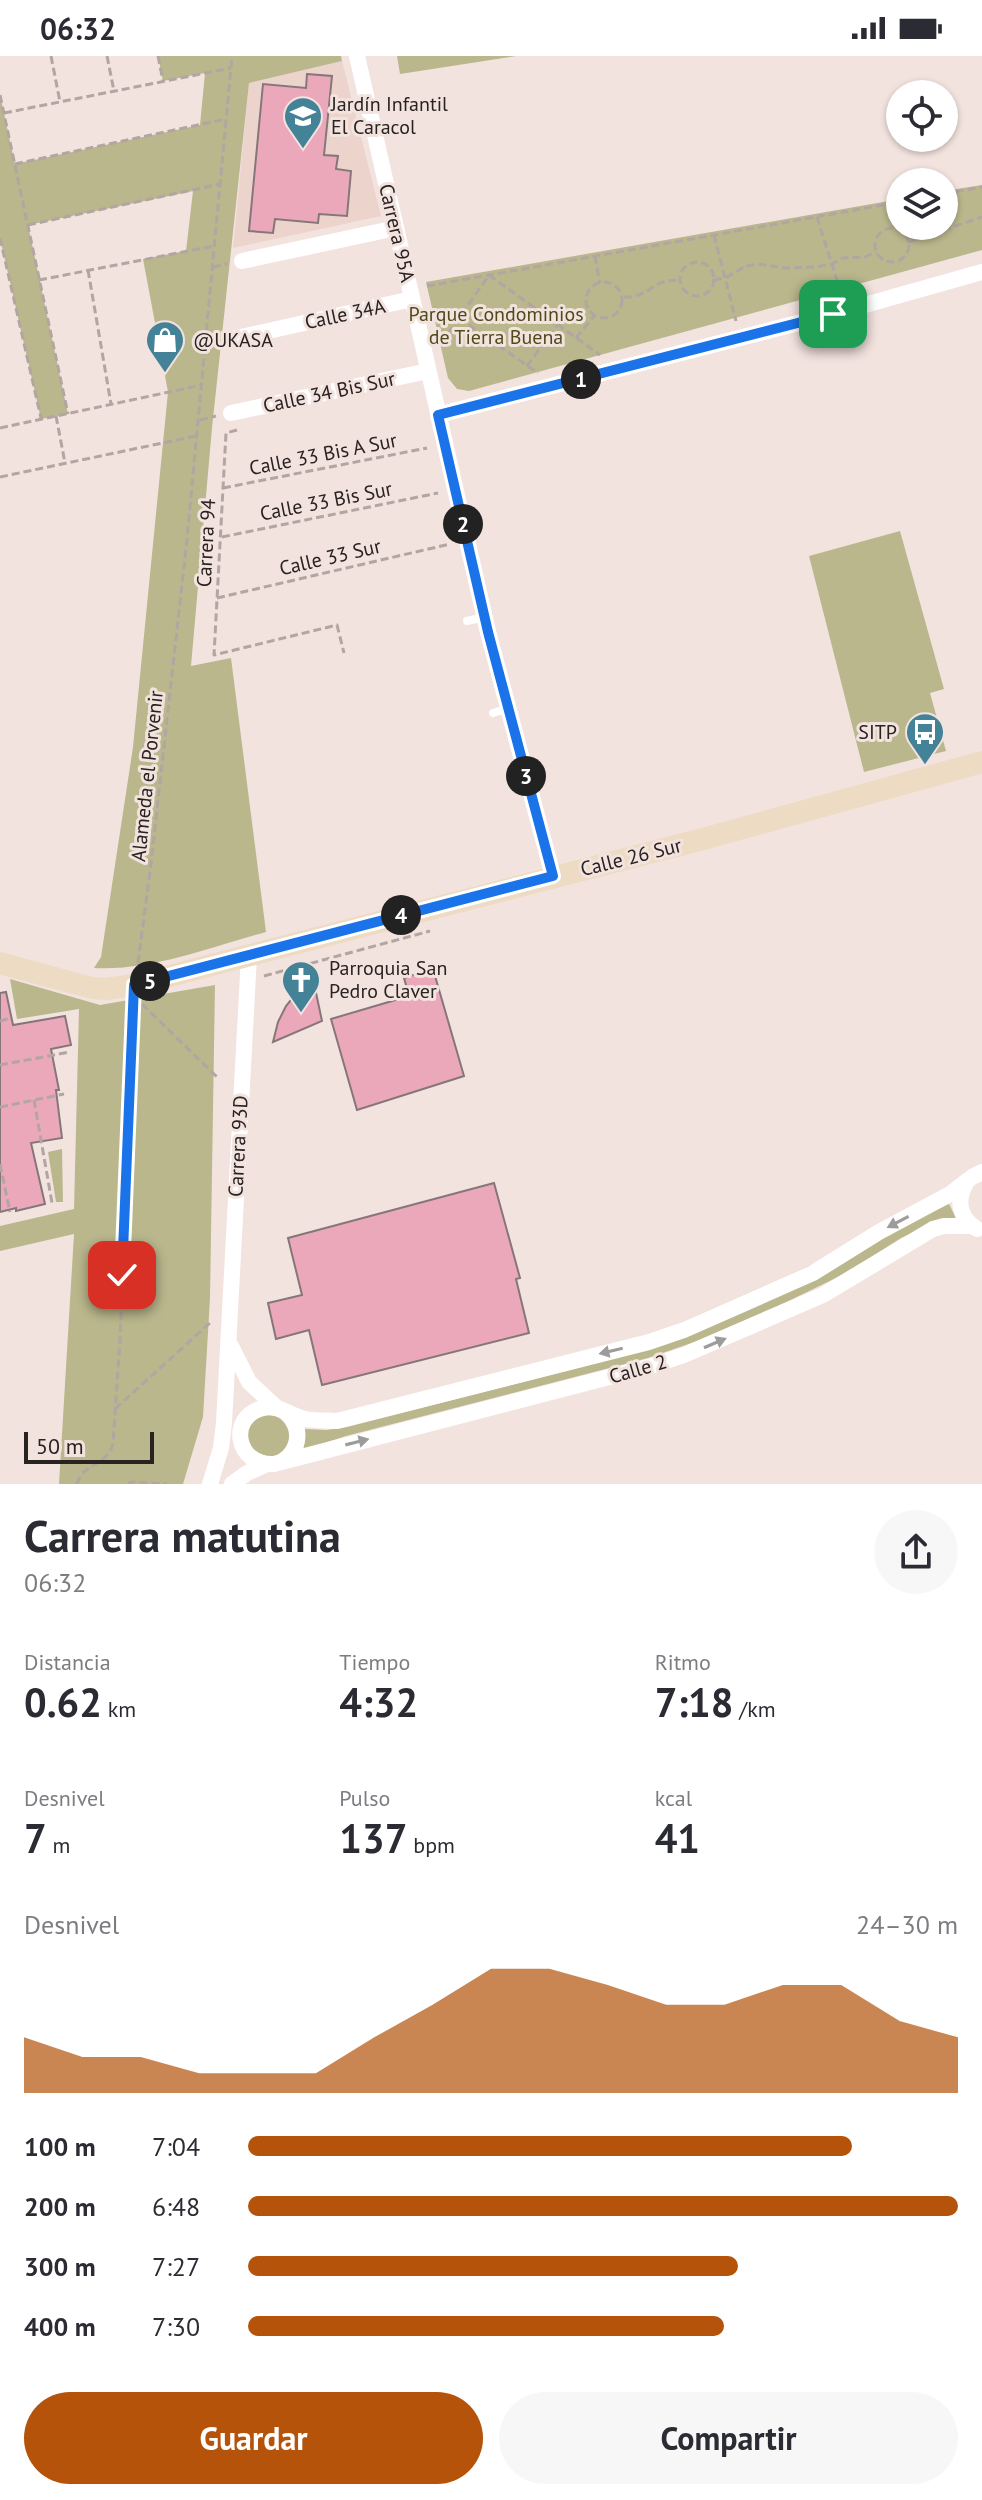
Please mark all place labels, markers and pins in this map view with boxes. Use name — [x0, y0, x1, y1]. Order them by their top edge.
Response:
place label: Jardín Infantil El Caracol — [330, 91, 448, 140]
school or university icon: Jardín Infantil El Caracol — [282, 95, 324, 150]
pin — [799, 280, 867, 348]
shop icon: @UKASA — [144, 319, 186, 374]
place label: @UKASA — [193, 327, 273, 353]
pin: 1 — [561, 359, 601, 399]
pin: 2 — [443, 504, 483, 544]
bus stop icon: SITP — [904, 711, 946, 766]
place label: SITP — [858, 719, 897, 745]
pin: 3 — [506, 756, 546, 796]
pin: 4 — [381, 895, 421, 935]
place label: Parroquia San Pedro Claver — [329, 955, 447, 1004]
church icon: Parroquia San Pedro Claver — [280, 959, 322, 1014]
pin: 5 — [130, 961, 170, 1001]
pin — [88, 1241, 156, 1309]

